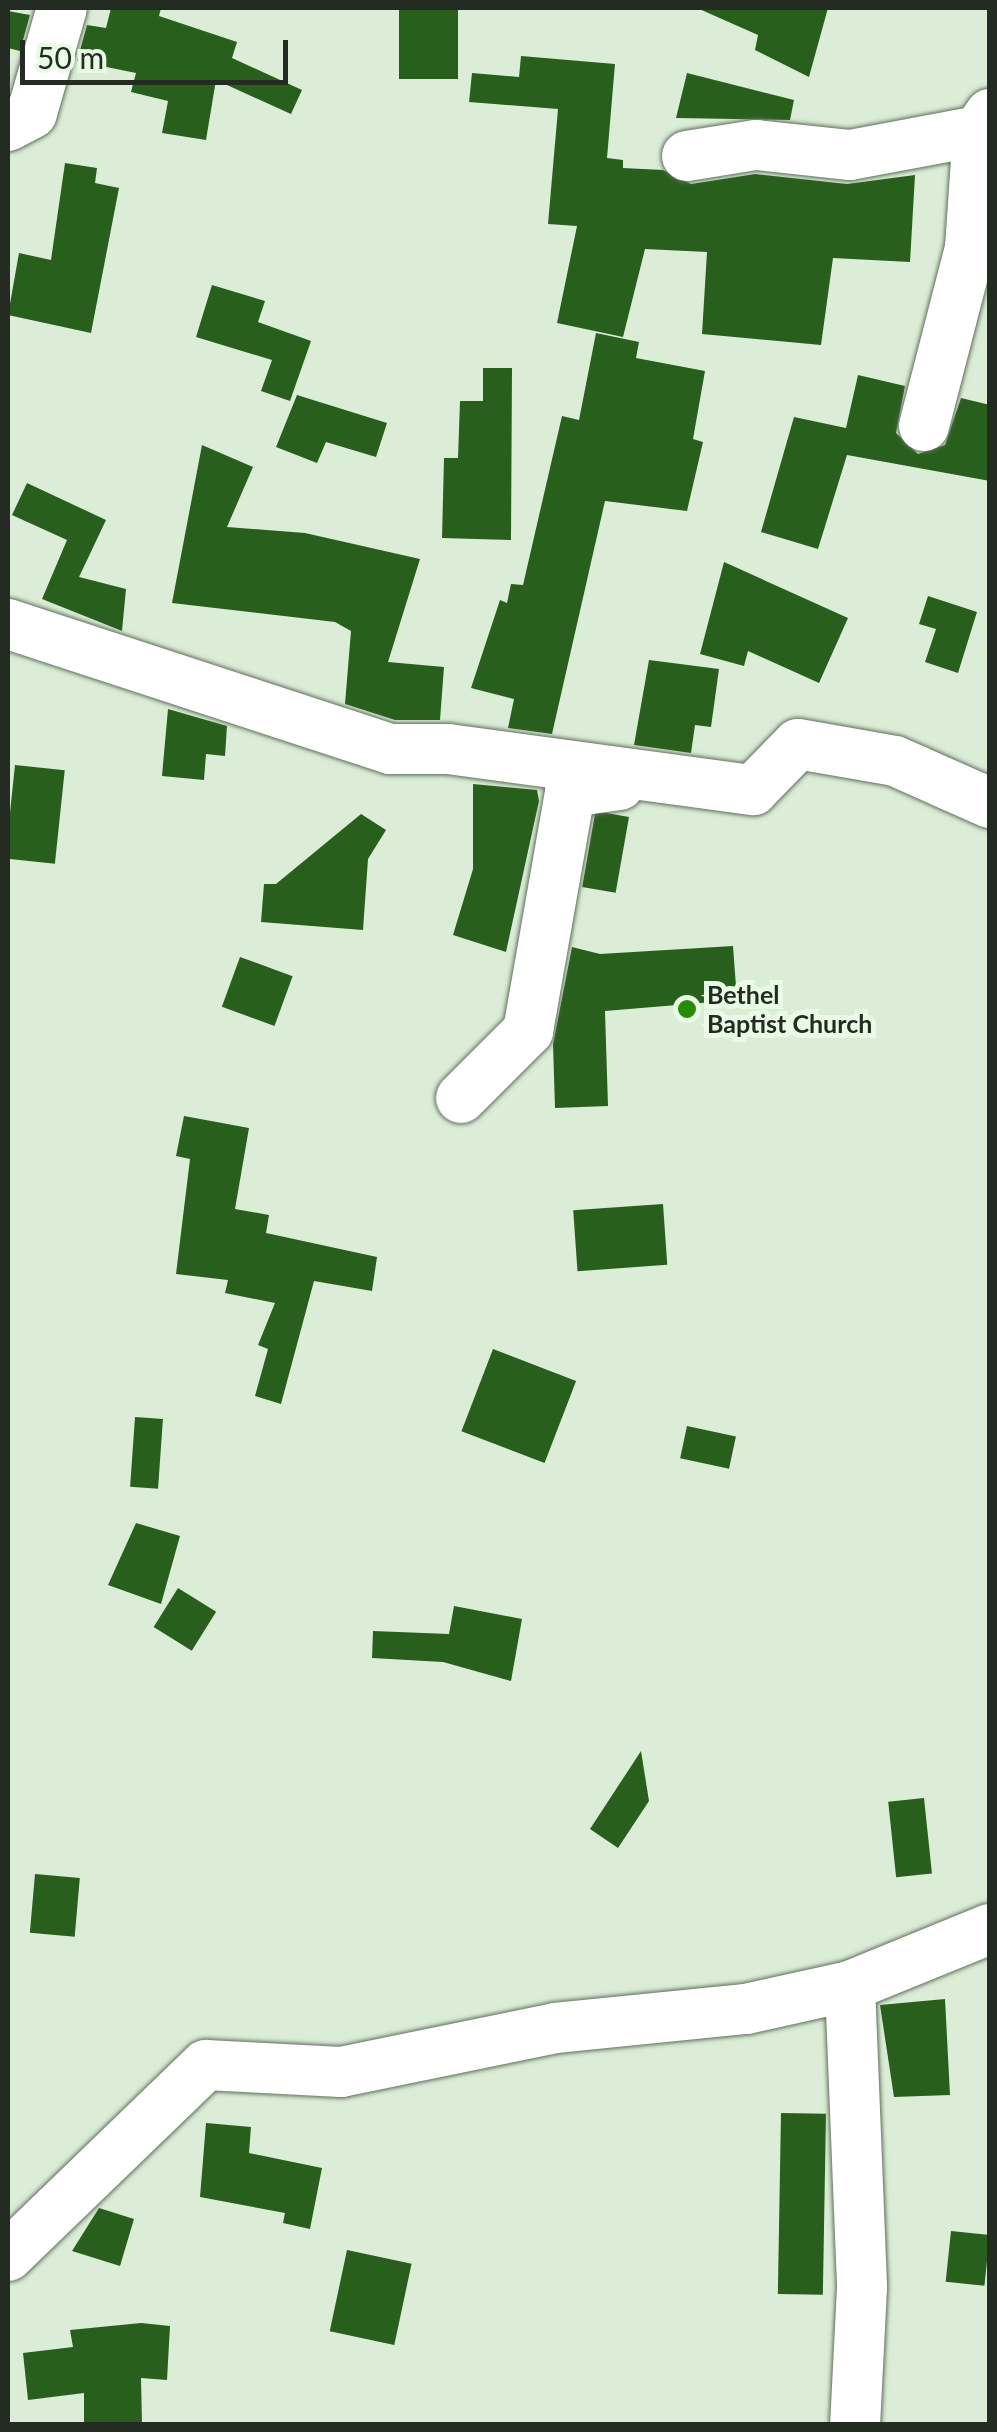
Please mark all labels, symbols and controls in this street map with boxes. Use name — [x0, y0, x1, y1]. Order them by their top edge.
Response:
scale bar — [25, 20, 292, 82]
text: 50 m — [37, 39, 104, 75]
place label: Bethel Baptist Church — [707, 980, 872, 1039]
marker: Bethel Baptist Church — [676, 998, 698, 1020]

